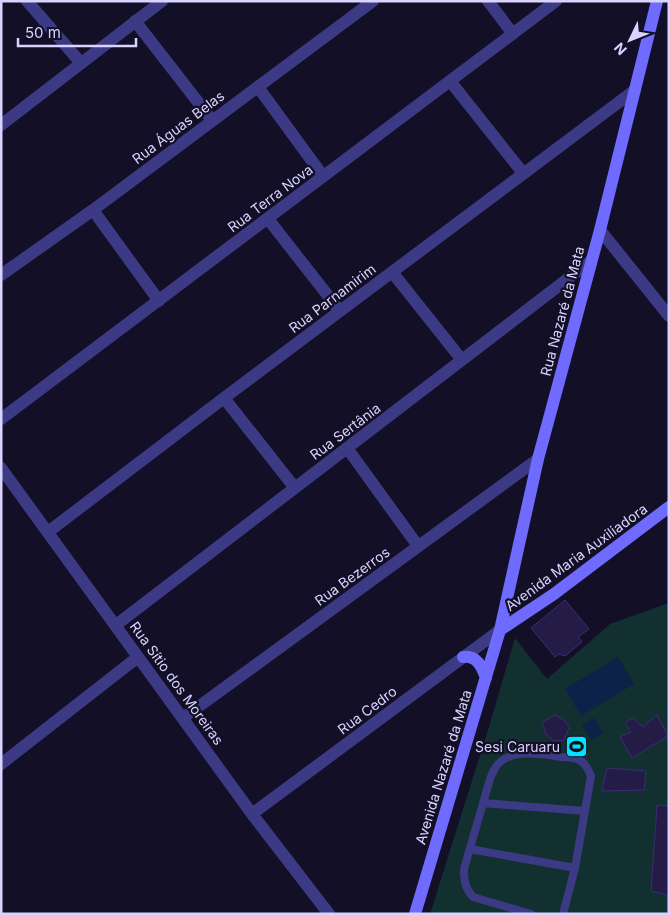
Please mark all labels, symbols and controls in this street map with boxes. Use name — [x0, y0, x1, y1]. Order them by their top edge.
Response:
scale bar — [18, 15, 135, 47]
north arrow — [605, 15, 655, 65]
text: 50 m — [25, 23, 61, 42]
text: N — [610, 40, 630, 59]
street label: Rua Águas Belas — [129, 87, 227, 167]
street label: Rua Terra Nova — [224, 160, 316, 236]
street label: Rua Nazaré da Mata — [536, 244, 588, 378]
street label: Rua Parnamirim — [285, 260, 379, 336]
street label: Rua Sertânia — [306, 399, 384, 463]
street label: Avenida Maria Auxiliadora — [502, 500, 650, 614]
street label: Rua Bezerros — [311, 543, 393, 609]
street label: Rua Sítio dos Moreiras — [127, 618, 227, 748]
street label: Rua Cedro — [334, 682, 400, 738]
street label: Avenida Nazaré da Mata — [411, 688, 475, 846]
sports icon: Sesi Caruaru — [564, 734, 588, 758]
place label: Sesi Caruaru — [475, 738, 560, 755]

